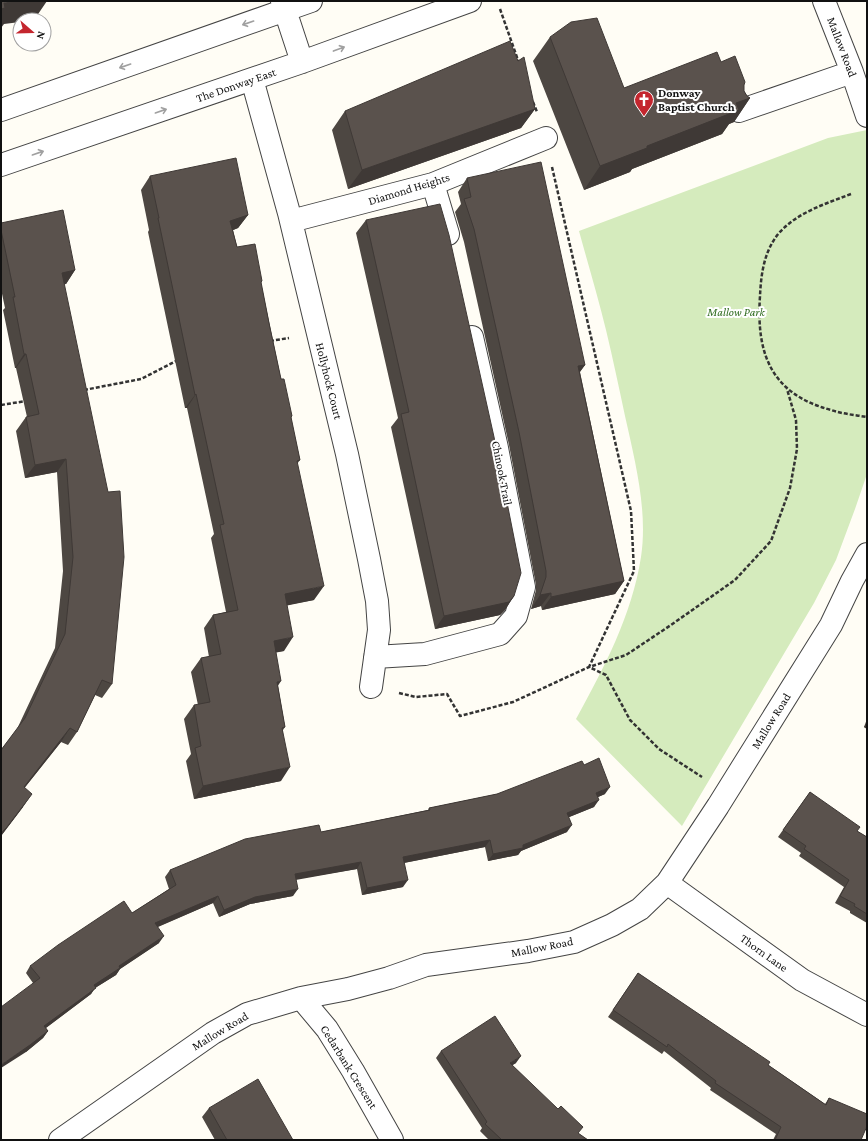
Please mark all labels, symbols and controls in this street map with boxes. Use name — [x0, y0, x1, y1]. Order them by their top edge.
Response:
north arrow — [12, 12, 52, 52]
street label: Mallow Road — [824, 15, 860, 80]
one-way arrow — [242, 20, 254, 28]
text: N — [34, 30, 48, 41]
one-way arrow — [332, 45, 345, 52]
one-way arrow — [120, 63, 132, 71]
street label: The Donway East — [194, 64, 279, 105]
place label: Donway Baptist Church — [658, 86, 735, 114]
church icon: Donway Baptist Church — [633, 89, 655, 117]
one-way arrow — [154, 106, 166, 114]
one-way arrow — [32, 148, 44, 156]
street label: Diamond Heights — [367, 170, 452, 208]
park label: Mallow Park — [706, 305, 765, 319]
street label: Hollyhock Court — [313, 341, 346, 422]
street label: Chinook Trail — [489, 440, 515, 506]
street label: Mallow Road — [748, 690, 794, 751]
street label: Thorn Lane — [738, 931, 790, 975]
street label: Mallow Road — [510, 934, 575, 960]
street label: Mallow Road — [189, 1008, 251, 1053]
street label: Cedarbank Crescent — [318, 1022, 381, 1112]

